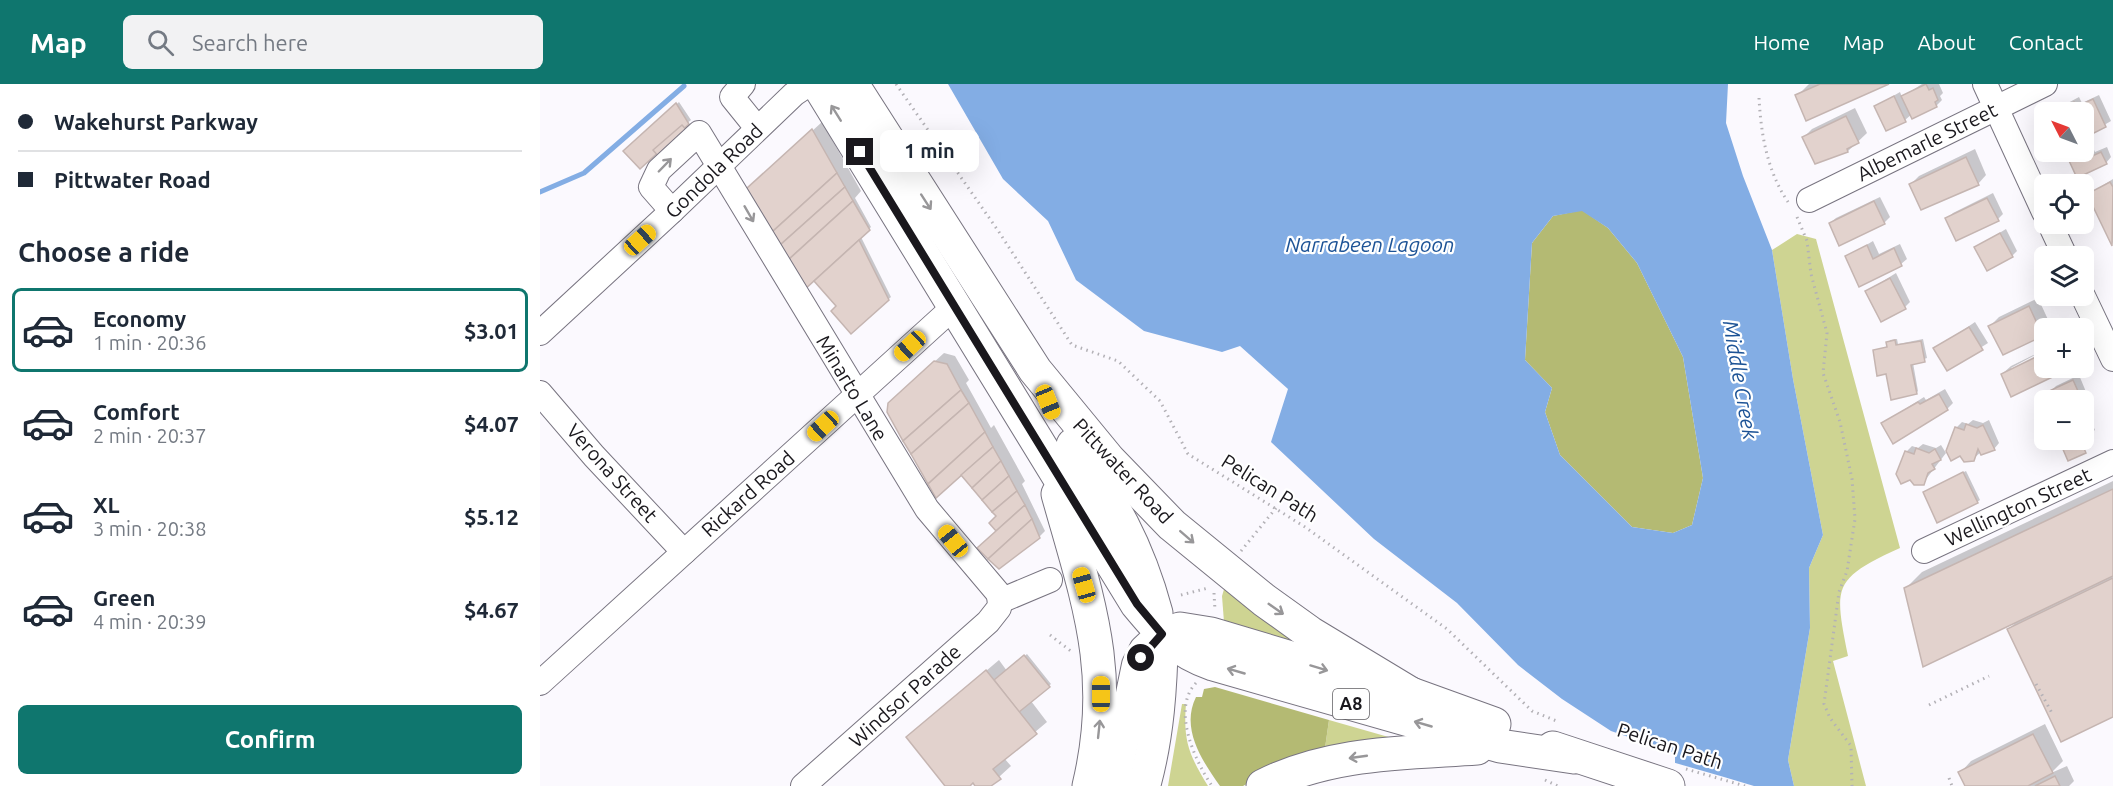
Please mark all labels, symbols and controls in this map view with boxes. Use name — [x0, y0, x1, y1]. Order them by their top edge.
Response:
search box — [123, 15, 543, 69]
icon: search — [144, 26, 177, 59]
text: Map — [30, 27, 87, 58]
text: Search here — [192, 30, 308, 55]
text: Home — [1753, 30, 1810, 54]
text: Map — [1843, 30, 1884, 54]
text: About — [1917, 30, 1976, 54]
text: Contact — [2009, 30, 2083, 54]
street label: Albemarle Street — [1853, 98, 2001, 185]
north arrow — [2034, 102, 2094, 162]
map controls — [2034, 102, 2094, 450]
one-way arrow — [830, 105, 842, 122]
text: Wakehurst Parkway — [54, 109, 258, 134]
street label: Gondola Road — [660, 119, 767, 223]
callout: 1 min — [881, 131, 980, 173]
route end — [846, 138, 873, 165]
text: 1 min — [904, 139, 955, 162]
one-way arrow — [657, 158, 672, 173]
text: Pittwater Road — [54, 167, 211, 192]
button: locate — [2034, 174, 2094, 234]
one-way arrow — [920, 193, 932, 210]
one-way arrow — [744, 205, 756, 222]
car — [621, 221, 659, 259]
water label: Narrabeen Lagoon — [1286, 232, 1455, 256]
text: Choose a ride — [18, 237, 190, 267]
button: layers — [2034, 246, 2094, 306]
icon: car — [21, 303, 75, 357]
text: Economy — [93, 306, 186, 331]
text: $3.01 — [464, 318, 519, 343]
water label: Middle Creek — [1719, 318, 1763, 442]
button: + — [2034, 318, 2094, 378]
car — [891, 327, 929, 365]
text: 1 min · 20:36 — [93, 331, 207, 354]
street label: Minarto Lane — [812, 331, 893, 444]
car — [1033, 382, 1063, 422]
button: − — [2034, 390, 2094, 450]
icon: car — [21, 396, 75, 450]
text: Comfort — [93, 399, 180, 424]
car — [804, 407, 842, 445]
text: $4.07 — [464, 411, 519, 436]
street label: Pittwater Road — [1069, 413, 1178, 528]
street label: Verona Street — [562, 419, 663, 527]
text: 2 min · 20:37 — [93, 424, 207, 447]
street label: Rickard Road — [697, 446, 799, 541]
street label: Pelican Path — [1218, 449, 1323, 526]
street label: Wellington Street — [1941, 462, 2095, 551]
icon: car — [21, 489, 75, 543]
text: XL — [93, 492, 120, 517]
text: $5.12 — [464, 504, 519, 529]
text: 3 min · 20:38 — [93, 517, 207, 540]
car — [935, 521, 971, 561]
one-way arrow — [1179, 530, 1194, 544]
car — [1070, 565, 1098, 605]
icon: car — [21, 582, 75, 636]
text: Green — [93, 585, 155, 610]
text: $4.67 — [464, 597, 519, 622]
one-way arrow — [1267, 603, 1283, 615]
text: 4 min · 20:39 — [93, 610, 207, 633]
street label: Windsor Parade — [844, 640, 965, 752]
route start — [1127, 644, 1154, 671]
one-way arrow — [1310, 663, 1329, 674]
one-way arrow — [1227, 665, 1246, 676]
car — [1092, 676, 1110, 712]
road number: A8 — [1333, 689, 1369, 719]
button: Confirm — [18, 705, 522, 774]
one-way arrow — [1414, 718, 1433, 729]
street label: Pelican Path — [1615, 718, 1726, 773]
one-way arrow — [1094, 719, 1105, 739]
one-way arrow — [1348, 752, 1368, 763]

